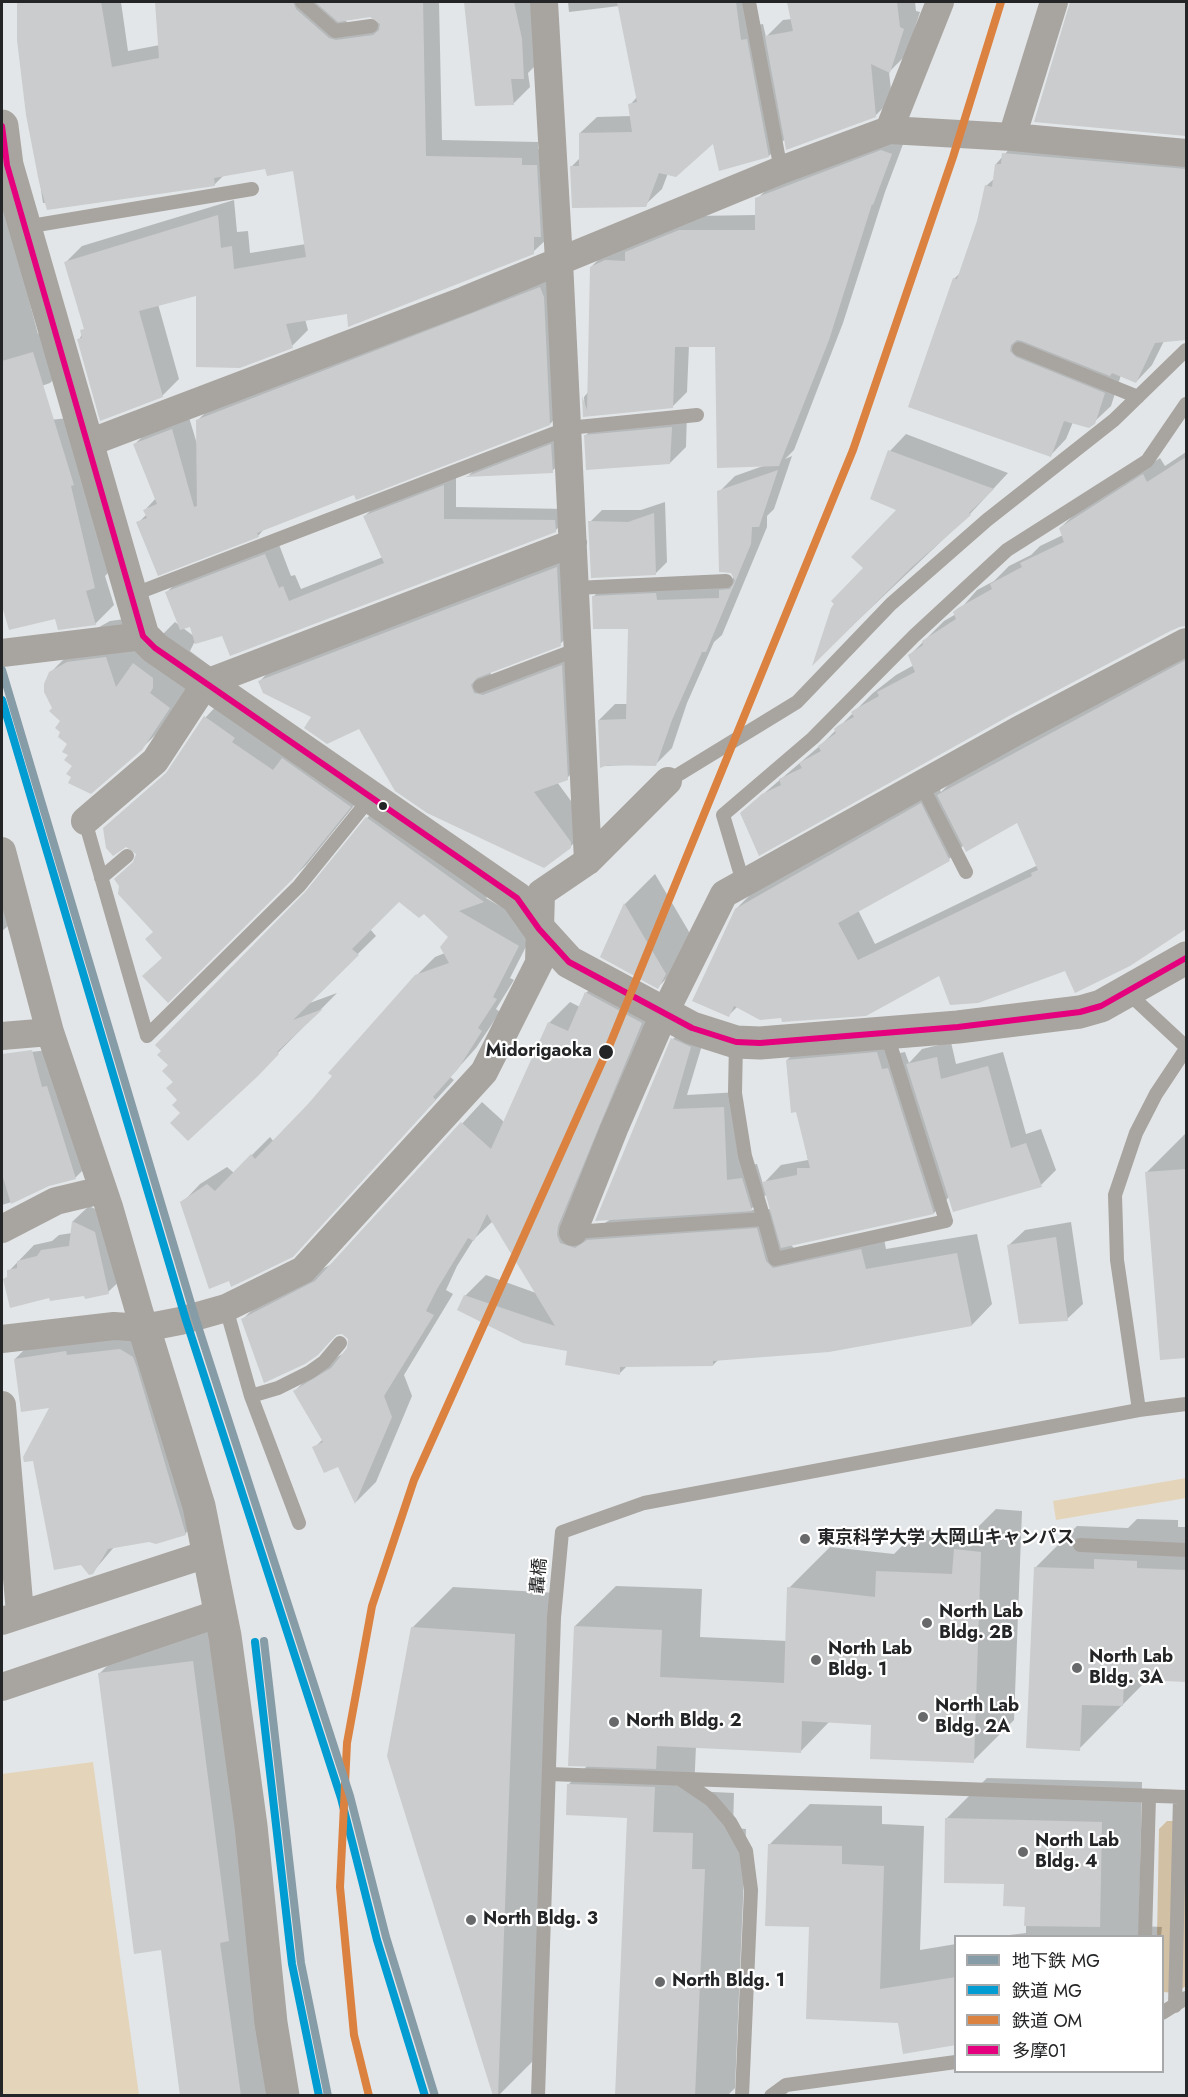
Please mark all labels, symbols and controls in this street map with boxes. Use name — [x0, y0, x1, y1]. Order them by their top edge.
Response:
unlabelled marker — [377, 800, 389, 812]
place label: Midorigaoka — [486, 1041, 592, 1063]
marker: Midorigaoka — [597, 1043, 615, 1061]
place label: 東京科学大学 大岡山キャンパス — [817, 1528, 1074, 1550]
marker: 東京科学大学 大岡山キャンパス — [798, 1532, 812, 1546]
street label: 轟橋 — [528, 1557, 552, 1595]
place label: North Lab Bldg. 2B — [939, 1602, 1023, 1644]
marker: North Lab Bldg. 2B — [920, 1616, 934, 1630]
place label: North Lab Bldg. 1 — [828, 1639, 912, 1682]
place label: North Lab Bldg. 3A — [1089, 1647, 1173, 1690]
marker: North Lab Bldg. 1 — [809, 1653, 823, 1667]
marker: North Lab Bldg. 3A — [1070, 1661, 1084, 1675]
place label: North Lab Bldg. 2A — [935, 1696, 1019, 1738]
marker: North Lab Bldg. 2A — [916, 1710, 930, 1724]
place label: North Bldg. 2 — [626, 1711, 742, 1733]
marker: North Bldg. 2 — [607, 1715, 621, 1729]
place label: North Lab Bldg. 4 — [1035, 1831, 1119, 1874]
marker: North Lab Bldg. 4 — [1016, 1845, 1030, 1859]
place label: North Bldg. 3 — [483, 1909, 598, 1931]
marker: North Bldg. 3 — [464, 1913, 478, 1927]
legend — [954, 1935, 1164, 2073]
text: 地下鉄 MG — [1012, 1948, 1100, 1974]
place label: North Bldg. 1 — [672, 1971, 785, 1993]
marker: North Bldg. 1 — [653, 1975, 667, 1989]
text: 鉄道 MG — [1012, 1978, 1082, 2004]
text: 鉄道 OM — [1012, 2008, 1082, 2034]
text: 多摩01 — [1012, 2038, 1067, 2064]

